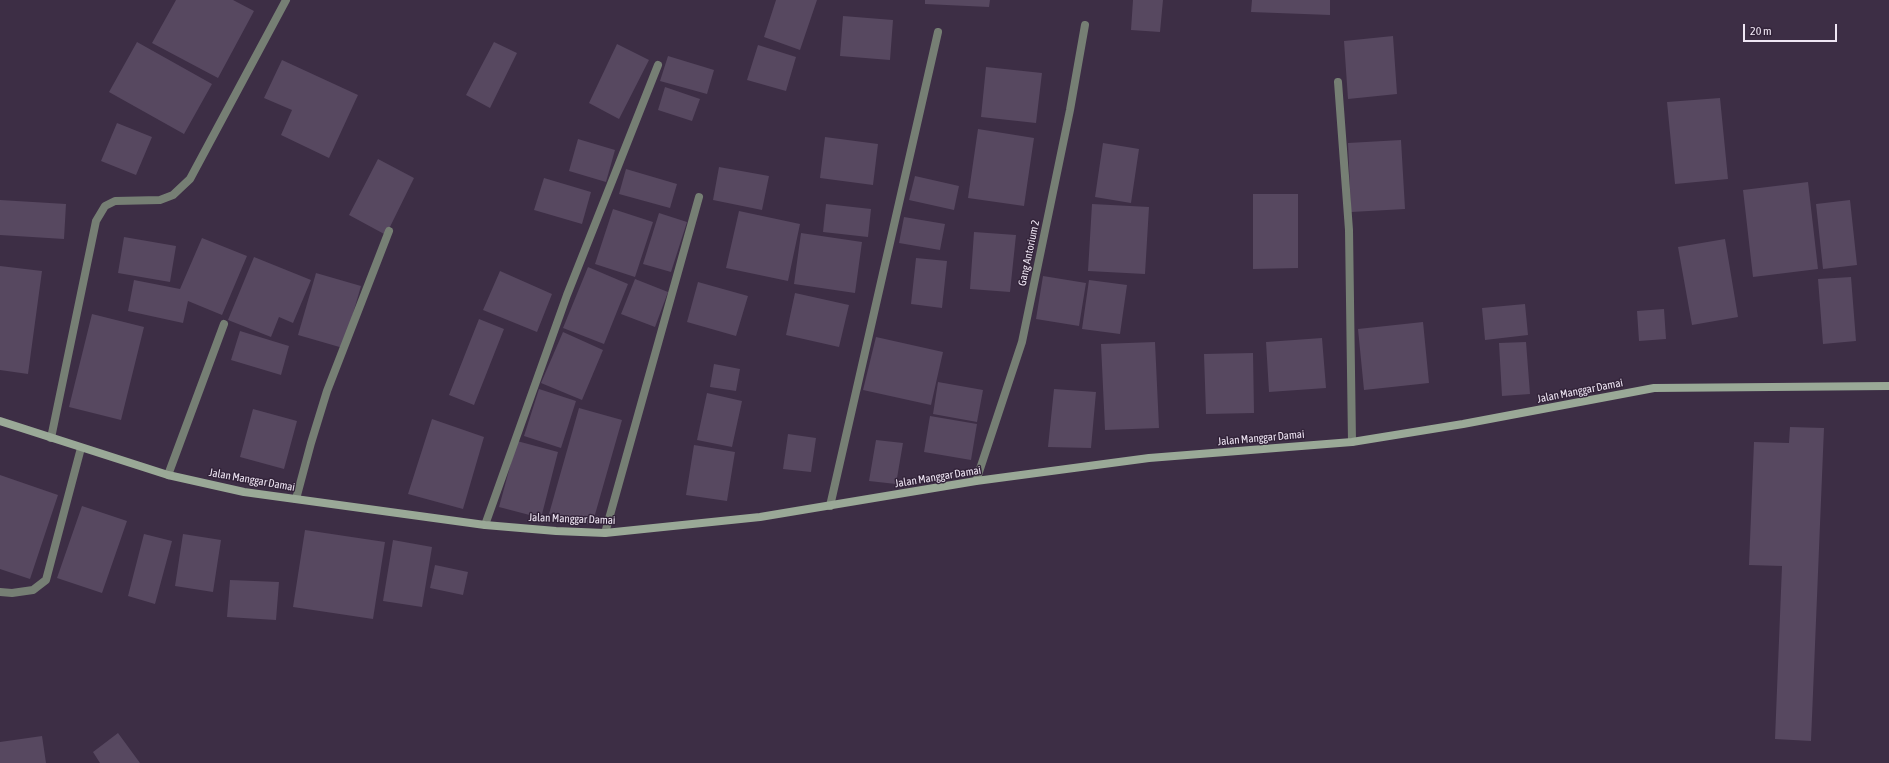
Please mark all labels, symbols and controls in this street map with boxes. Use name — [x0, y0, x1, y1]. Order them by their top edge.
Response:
scale bar — [1745, 16, 1839, 42]
text: 20 m — [1750, 24, 1772, 38]
street label: Gang Antorium 2 — [1016, 219, 1042, 287]
street label: Jalan Manggar Damai — [1536, 376, 1624, 406]
street label: Jalan Manggar Damai — [1217, 428, 1305, 448]
street label: Jalan Manggar Damai — [894, 464, 982, 490]
street label: Jalan Manggar Damai — [208, 466, 296, 494]
street label: Jalan Manggar Damai — [528, 511, 616, 527]

